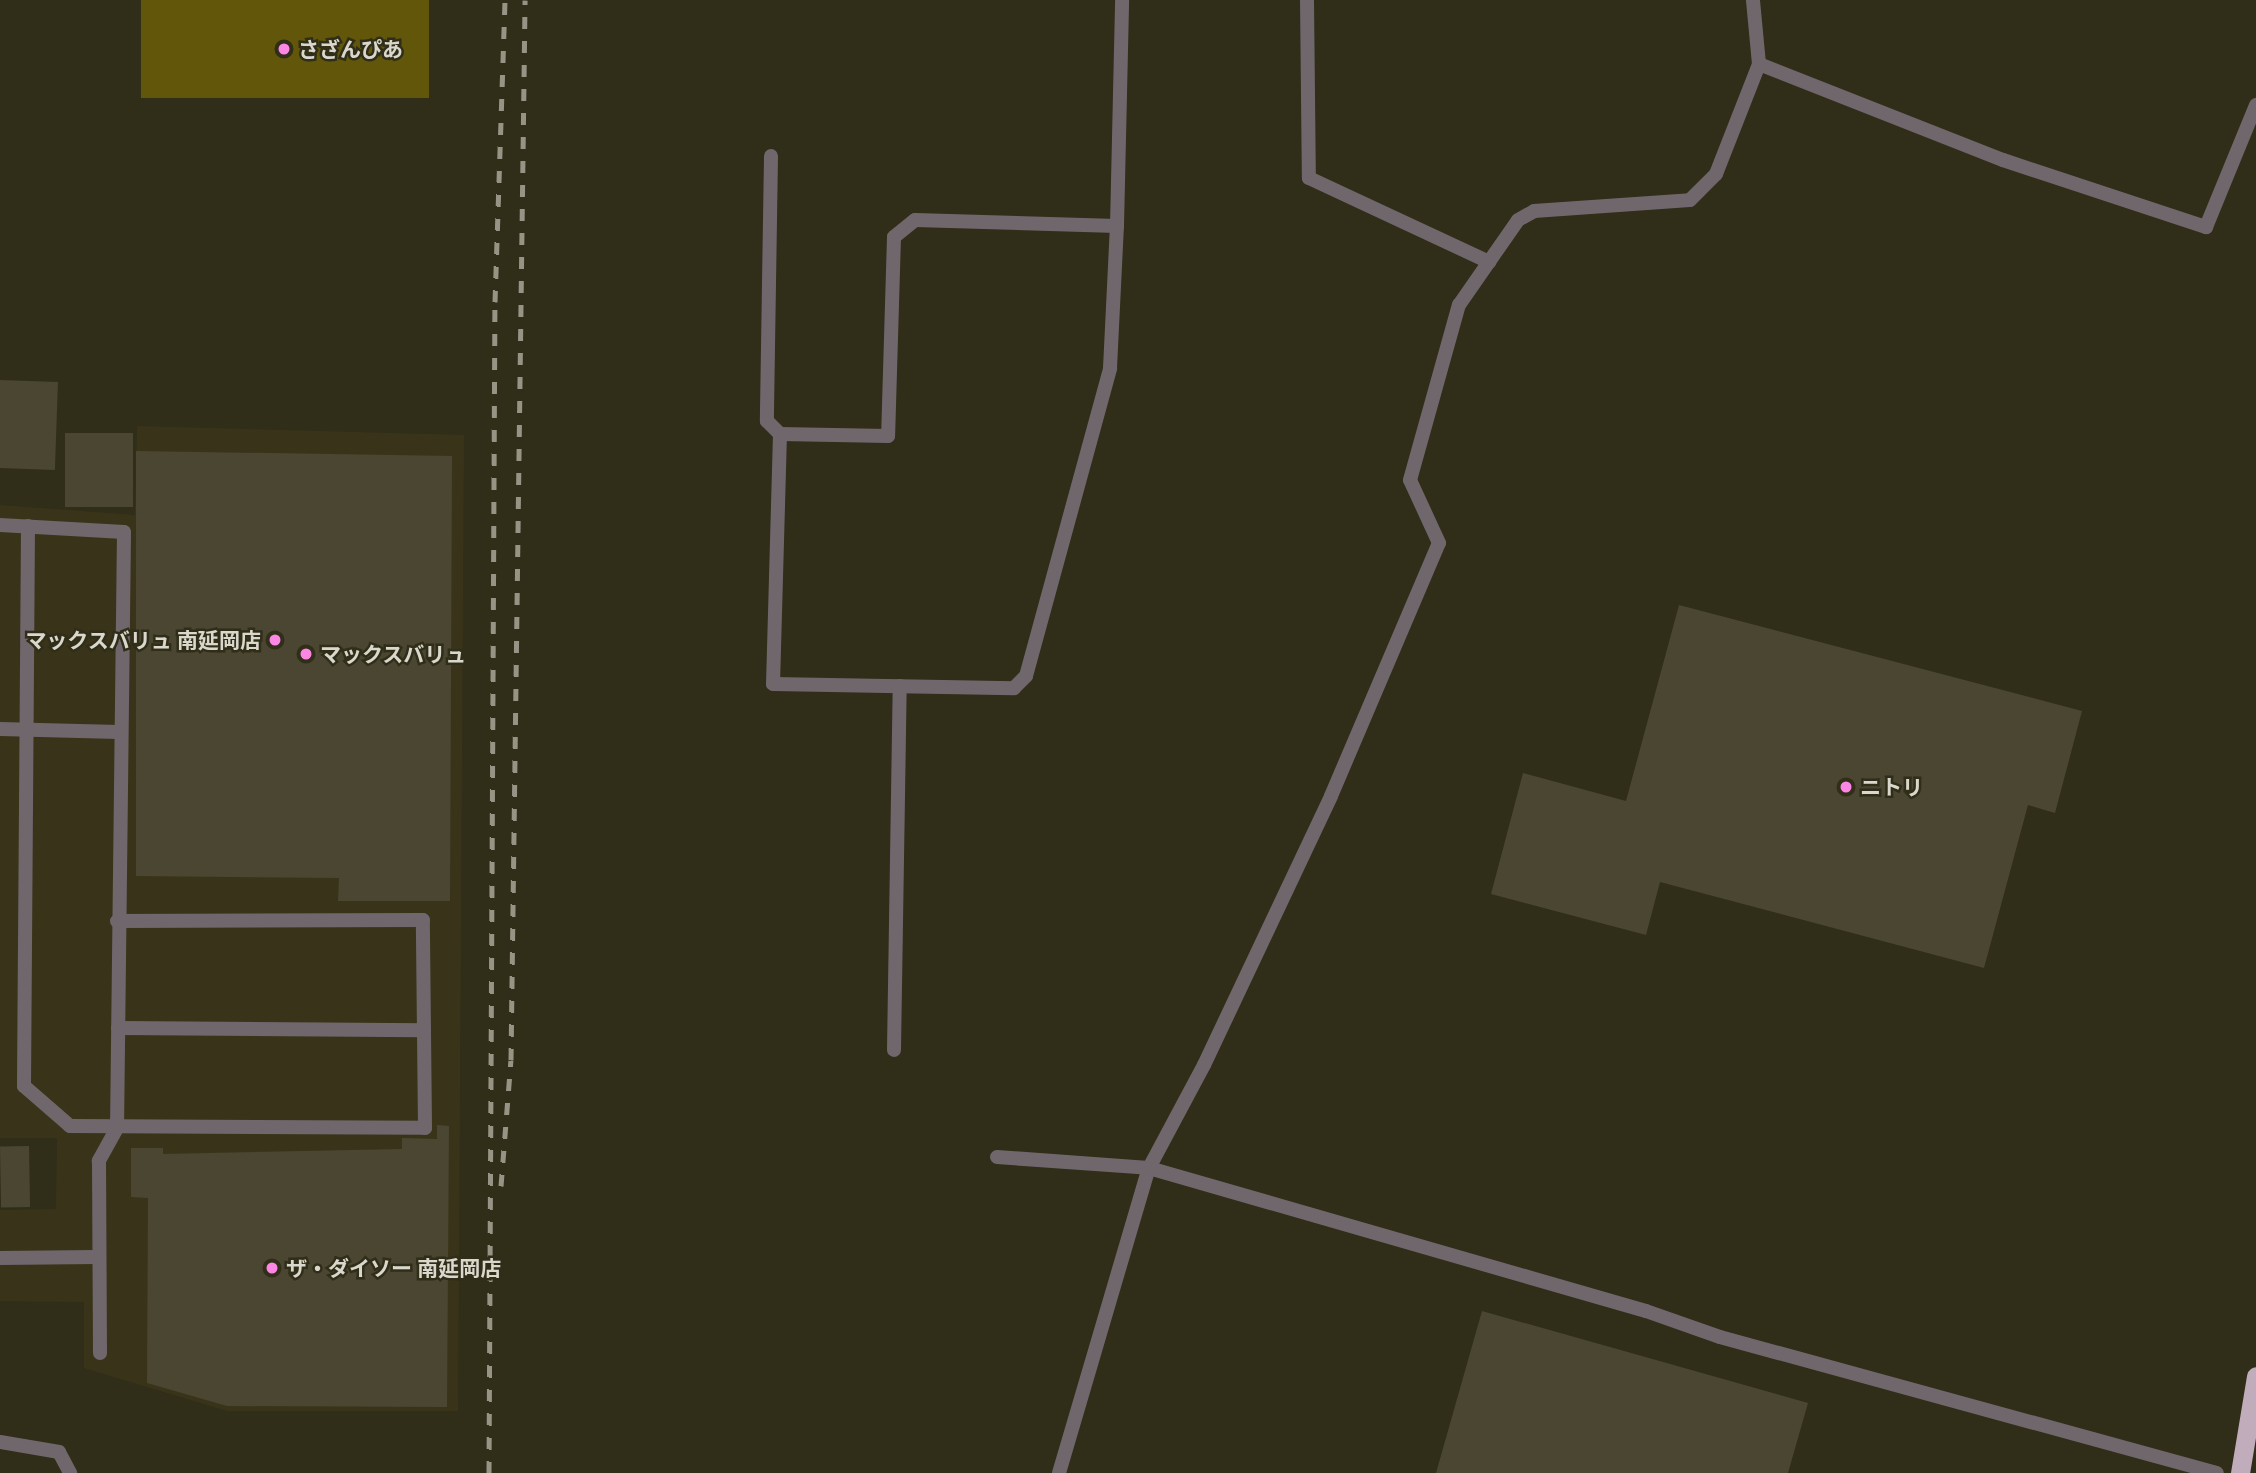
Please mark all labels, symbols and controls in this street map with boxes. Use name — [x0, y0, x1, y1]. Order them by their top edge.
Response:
place label: さざんぴあ — [298, 36, 403, 62]
marker: さざんぴあ — [276, 41, 292, 57]
place label: マックスバリュ 南延岡店 — [25, 627, 261, 653]
marker: マックスバリュ 南延岡店 — [267, 632, 283, 648]
place label: マックスバリュ — [320, 641, 467, 667]
marker: マックスバリュ — [298, 646, 314, 662]
place label: ニトリ — [1860, 774, 1923, 800]
marker: ニトリ — [1838, 779, 1854, 795]
place label: ザ・ダイソー 南延岡店 — [286, 1255, 501, 1281]
marker: ザ・ダイソー 南延岡店 — [264, 1260, 280, 1276]

